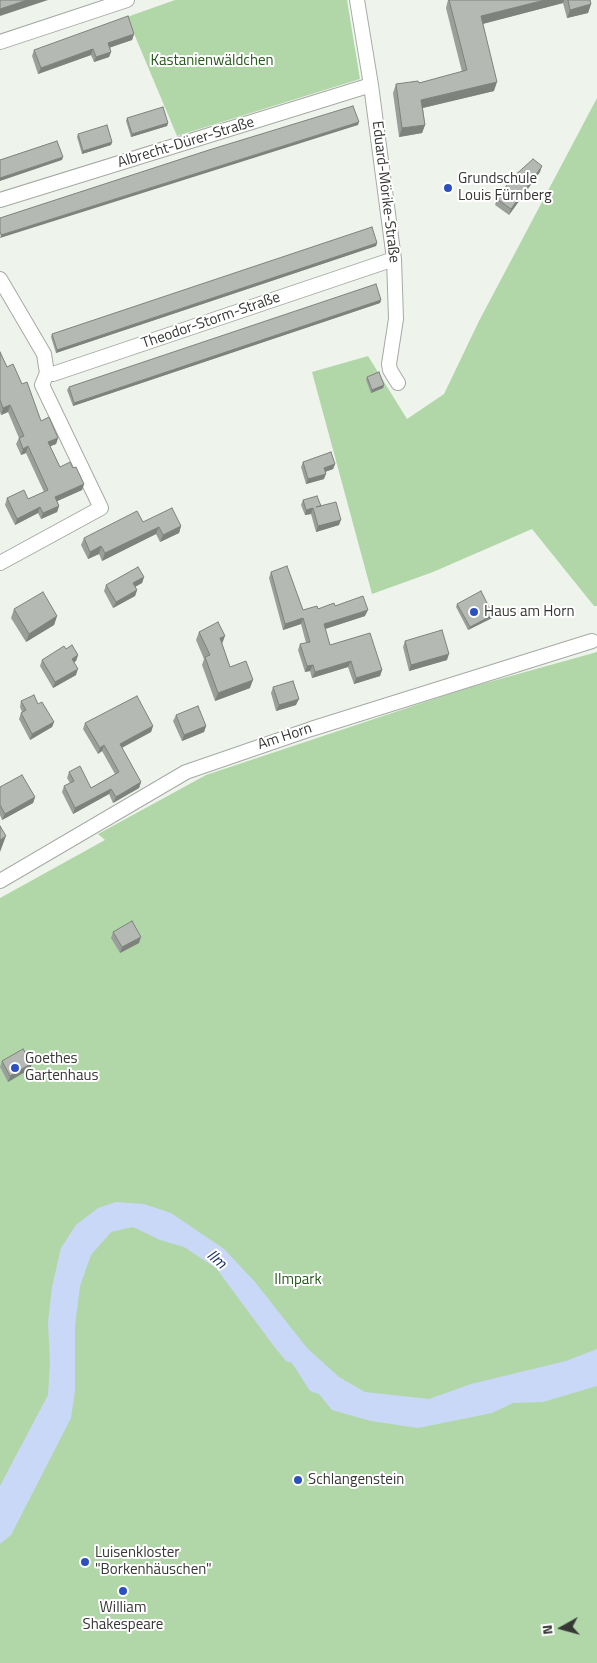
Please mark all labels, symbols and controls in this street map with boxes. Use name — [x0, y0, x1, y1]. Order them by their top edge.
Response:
park label: Kastanienwäldchen — [150, 52, 274, 70]
street label: Albrecht-Dürer-Straße — [115, 114, 257, 172]
street label: Eduard-Mörike-Straße — [367, 120, 403, 264]
place label: Grundschule Louis Fürnberg — [458, 170, 552, 205]
marker: Grundschule Louis Fürnberg — [442, 182, 454, 194]
street label: Theodor-Storm-Straße — [139, 289, 283, 353]
place label: Haus am Horn — [484, 603, 574, 621]
marker: Haus am Horn — [468, 606, 480, 618]
street label: Am Horn — [256, 720, 314, 754]
place label: Goethes Gartenhaus — [25, 1050, 98, 1085]
marker: Goethes Gartenhaus — [9, 1062, 21, 1074]
water label: Ilm — [202, 1246, 230, 1274]
park label: Ilmpark — [274, 1271, 322, 1289]
place label: Schlangenstein — [308, 1471, 404, 1489]
marker: Schlangenstein — [292, 1474, 304, 1486]
place label: Luisenkloster "Borkenhäuschen" — [95, 1544, 212, 1579]
marker: Luisenkloster "Borkenhäuschen" — [79, 1556, 91, 1568]
marker: William Shakespeare — [117, 1585, 129, 1597]
place label: William Shakespeare — [83, 1599, 163, 1634]
north arrow — [537, 1603, 587, 1653]
text: N — [536, 1624, 558, 1636]

